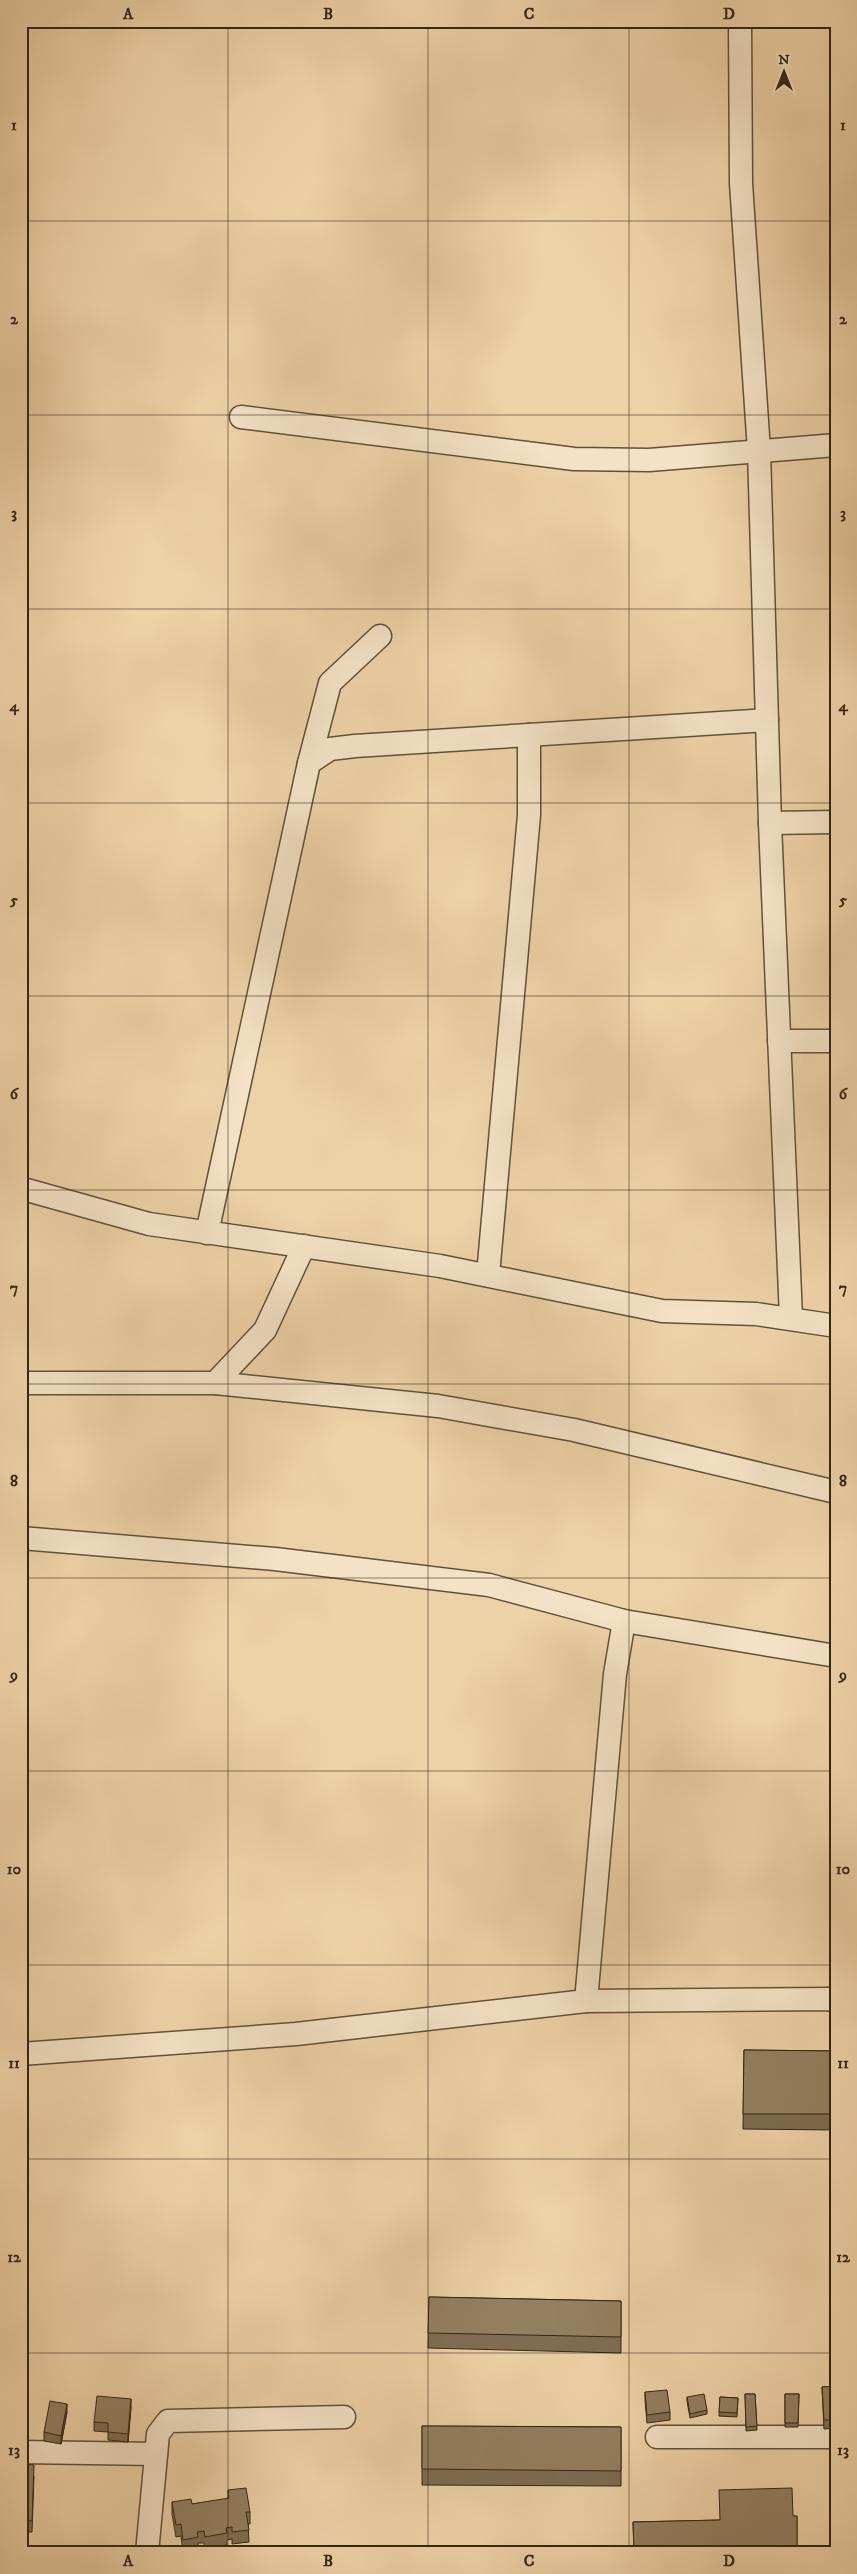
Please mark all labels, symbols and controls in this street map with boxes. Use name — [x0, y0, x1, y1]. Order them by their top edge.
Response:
text: A — [122, 4, 134, 24]
text: B — [323, 4, 333, 24]
text: C — [524, 4, 534, 24]
text: D — [723, 4, 735, 24]
north arrow — [760, 48, 810, 98]
text: N — [778, 51, 790, 69]
text: 1 — [11, 115, 17, 135]
text: 1 — [840, 115, 846, 135]
text: 2 — [10, 309, 19, 329]
text: 2 — [839, 309, 848, 329]
text: 3 — [11, 503, 17, 523]
text: 3 — [840, 503, 846, 523]
text: 4 — [8, 696, 19, 716]
text: 4 — [837, 696, 848, 716]
text: 5 — [9, 890, 18, 910]
text: 5 — [838, 890, 847, 910]
text: 6 — [10, 1084, 20, 1104]
text: 6 — [839, 1084, 849, 1104]
text: 7 — [10, 1278, 18, 1298]
text: 7 — [839, 1278, 847, 1298]
text: 8 — [10, 1471, 18, 1491]
text: 8 — [839, 1471, 847, 1491]
text: 9 — [9, 1665, 18, 1685]
text: 9 — [838, 1665, 847, 1685]
text: 10 — [7, 1859, 22, 1879]
text: 10 — [836, 1859, 851, 1879]
text: 11 — [8, 2053, 20, 2073]
text: 11 — [837, 2053, 849, 2073]
text: 12 — [7, 2247, 22, 2267]
text: 12 — [836, 2247, 851, 2267]
text: 13 — [8, 2440, 20, 2460]
text: 13 — [837, 2440, 849, 2460]
text: A — [122, 2551, 134, 2571]
text: B — [323, 2551, 333, 2571]
text: C — [524, 2551, 534, 2571]
text: D — [723, 2551, 735, 2571]

